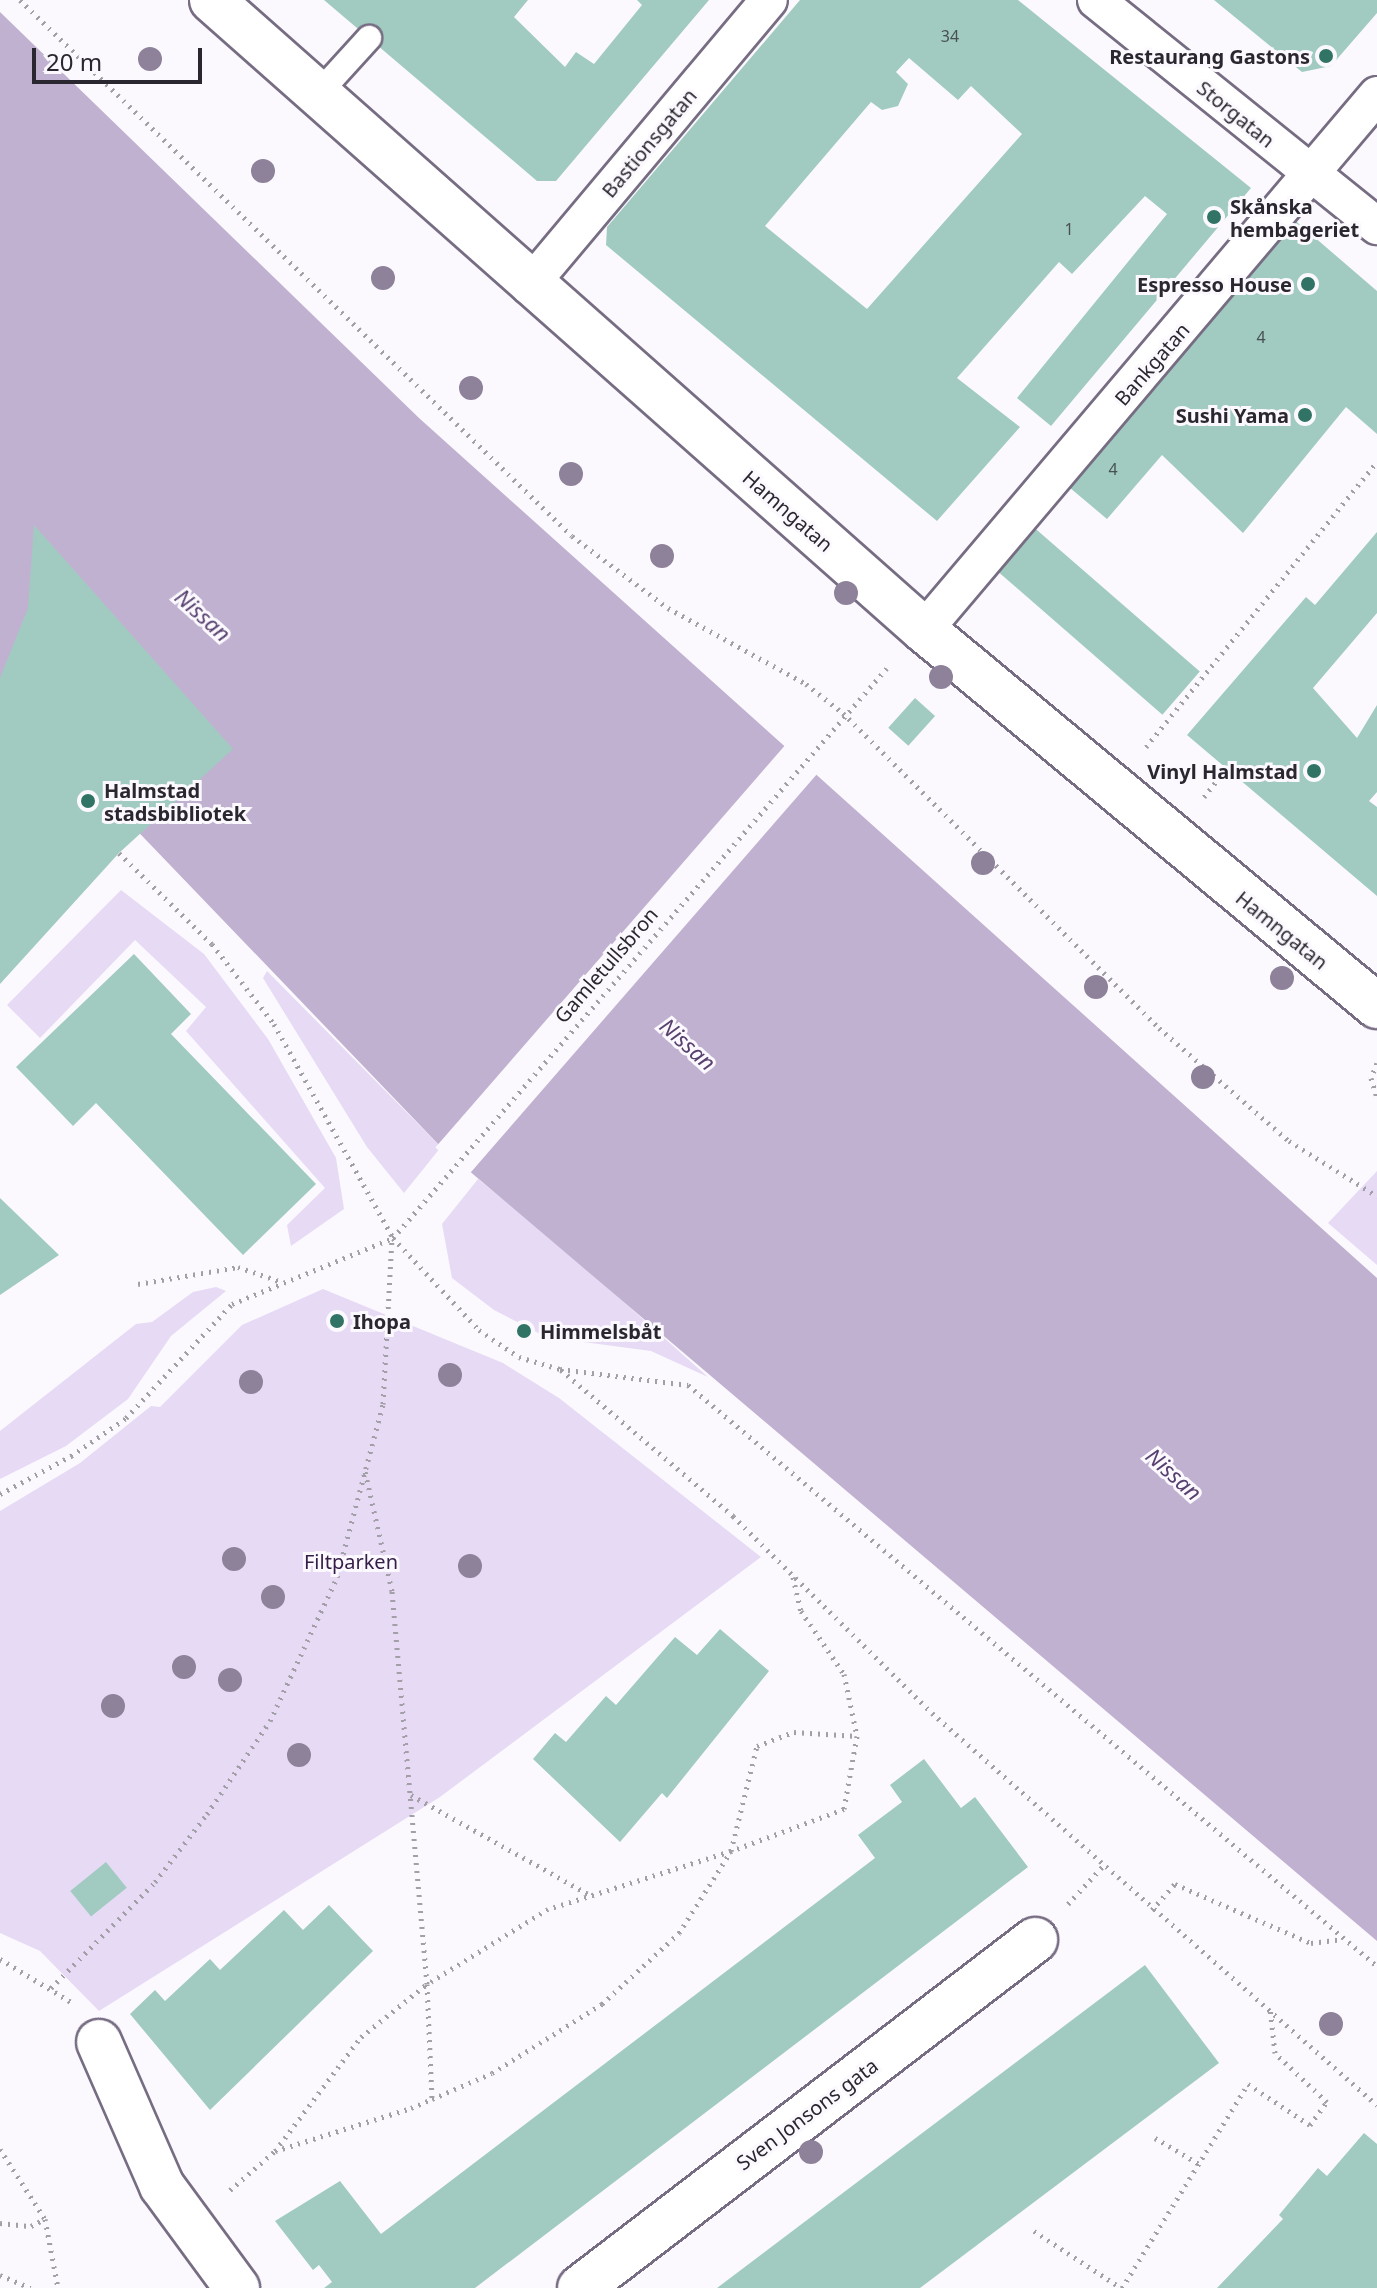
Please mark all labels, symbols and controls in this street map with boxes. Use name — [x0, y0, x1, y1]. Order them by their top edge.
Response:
house number: 34 — [941, 26, 959, 46]
scale bar — [36, 32, 206, 82]
place label: Restaurang Gastons — [1109, 44, 1310, 68]
text: 20 m — [46, 45, 102, 78]
marker: Restaurang Gastons — [1317, 47, 1335, 65]
street label: Storgatan — [1192, 76, 1280, 152]
street label: Bastionsgatan — [597, 84, 701, 202]
place label: Skånska hembageriet — [1230, 194, 1359, 241]
marker: Skånska hembageriet — [1205, 208, 1223, 226]
house number: 1 — [1064, 219, 1074, 239]
place label: Espresso House — [1137, 272, 1292, 296]
marker: Espresso House — [1299, 275, 1317, 293]
street label: Bankgatan — [1110, 318, 1194, 410]
house number: 4 — [1256, 327, 1266, 347]
place label: Sushi Yama — [1176, 403, 1289, 427]
marker: Sushi Yama — [1296, 406, 1314, 424]
house number: 4 — [1108, 459, 1118, 479]
street label: Hamngatan — [738, 465, 838, 557]
water label: Nissan — [170, 583, 236, 647]
place label: Vinyl Halmstad — [1147, 759, 1298, 783]
marker: Vinyl Halmstad — [1305, 762, 1323, 780]
place label: Halmstad stadsbibliotek — [104, 778, 246, 825]
marker: Halmstad stadsbibliotek — [79, 792, 97, 810]
street label: Hamngatan — [1231, 886, 1333, 974]
street label: Gamletullsbron — [549, 902, 663, 1028]
water label: Nissan — [655, 1012, 721, 1076]
place label: Ihopa — [353, 1309, 411, 1333]
marker: Ihopa — [328, 1312, 346, 1330]
place label: Himmelsbåt — [540, 1319, 662, 1343]
marker: Himmelsbåt — [515, 1322, 533, 1340]
water label: Nissan — [1141, 1442, 1207, 1506]
park label: Filtparken — [304, 1549, 398, 1573]
street label: Sven Jonsons gata — [732, 2053, 882, 2175]

